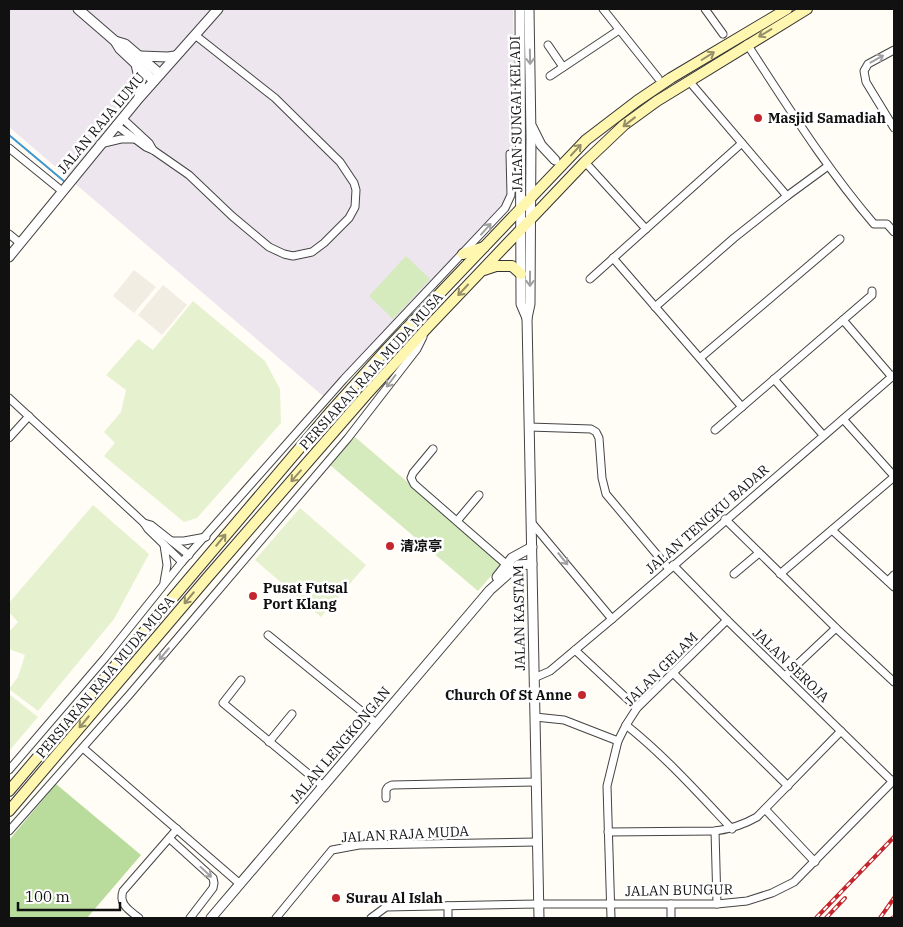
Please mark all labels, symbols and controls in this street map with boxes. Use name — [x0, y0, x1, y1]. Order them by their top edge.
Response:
one-way arrow — [758, 29, 772, 39]
street label: JALAN SUNGAI KELADI — [506, 35, 526, 192]
one-way arrow — [525, 49, 535, 65]
one-way arrow — [700, 50, 714, 60]
one-way arrow — [870, 54, 885, 64]
street label: JALAN RAJA LUMU — [53, 69, 149, 177]
place label: Masjid Samadiah — [768, 109, 886, 127]
marker: Masjid Samadiah — [752, 112, 764, 124]
one-way arrow — [623, 117, 636, 128]
one-way arrow — [570, 144, 582, 157]
one-way arrow — [480, 223, 492, 236]
one-way arrow — [525, 270, 535, 286]
one-way arrow — [457, 284, 469, 296]
street label: PERSIARAN RAJA MUDA MUSA — [295, 288, 447, 454]
one-way arrow — [386, 374, 396, 388]
street label: JALAN TENGKU BADAR — [642, 460, 773, 578]
one-way arrow — [290, 469, 302, 482]
one-way arrow — [216, 534, 227, 547]
place label: 清凉亭 — [400, 537, 442, 555]
marker: 清凉亭 — [384, 540, 396, 552]
one-way arrow — [557, 553, 568, 566]
street label: JALAN KASTAM — [509, 565, 529, 671]
place label: Pusat Futsal Port Klang — [263, 579, 348, 613]
marker: Pusat Futsal Port Klang — [247, 590, 259, 602]
street label: PERSIARAN RAJA MUDA MUSA — [32, 592, 178, 762]
one-way arrow — [183, 592, 195, 605]
street label: JALAN SEROJA — [749, 624, 833, 706]
street label: JALAN GELAM — [620, 628, 702, 710]
one-way arrow — [158, 647, 170, 660]
street label: JALAN LENGKONGAN — [286, 683, 394, 807]
place label: Church Of St Anne — [445, 686, 572, 704]
marker: Church Of St Anne — [576, 689, 588, 701]
one-way arrow — [79, 715, 90, 728]
street label: JALAN RAJA MUDA — [341, 822, 470, 846]
one-way arrow — [200, 866, 213, 878]
scale bar — [18, 880, 120, 912]
street label: JALAN BUNGUR — [625, 880, 734, 900]
text: 100 m — [25, 887, 70, 906]
place label: Surau Al Islah — [346, 889, 443, 907]
marker: Surau Al Islah — [330, 892, 342, 904]

